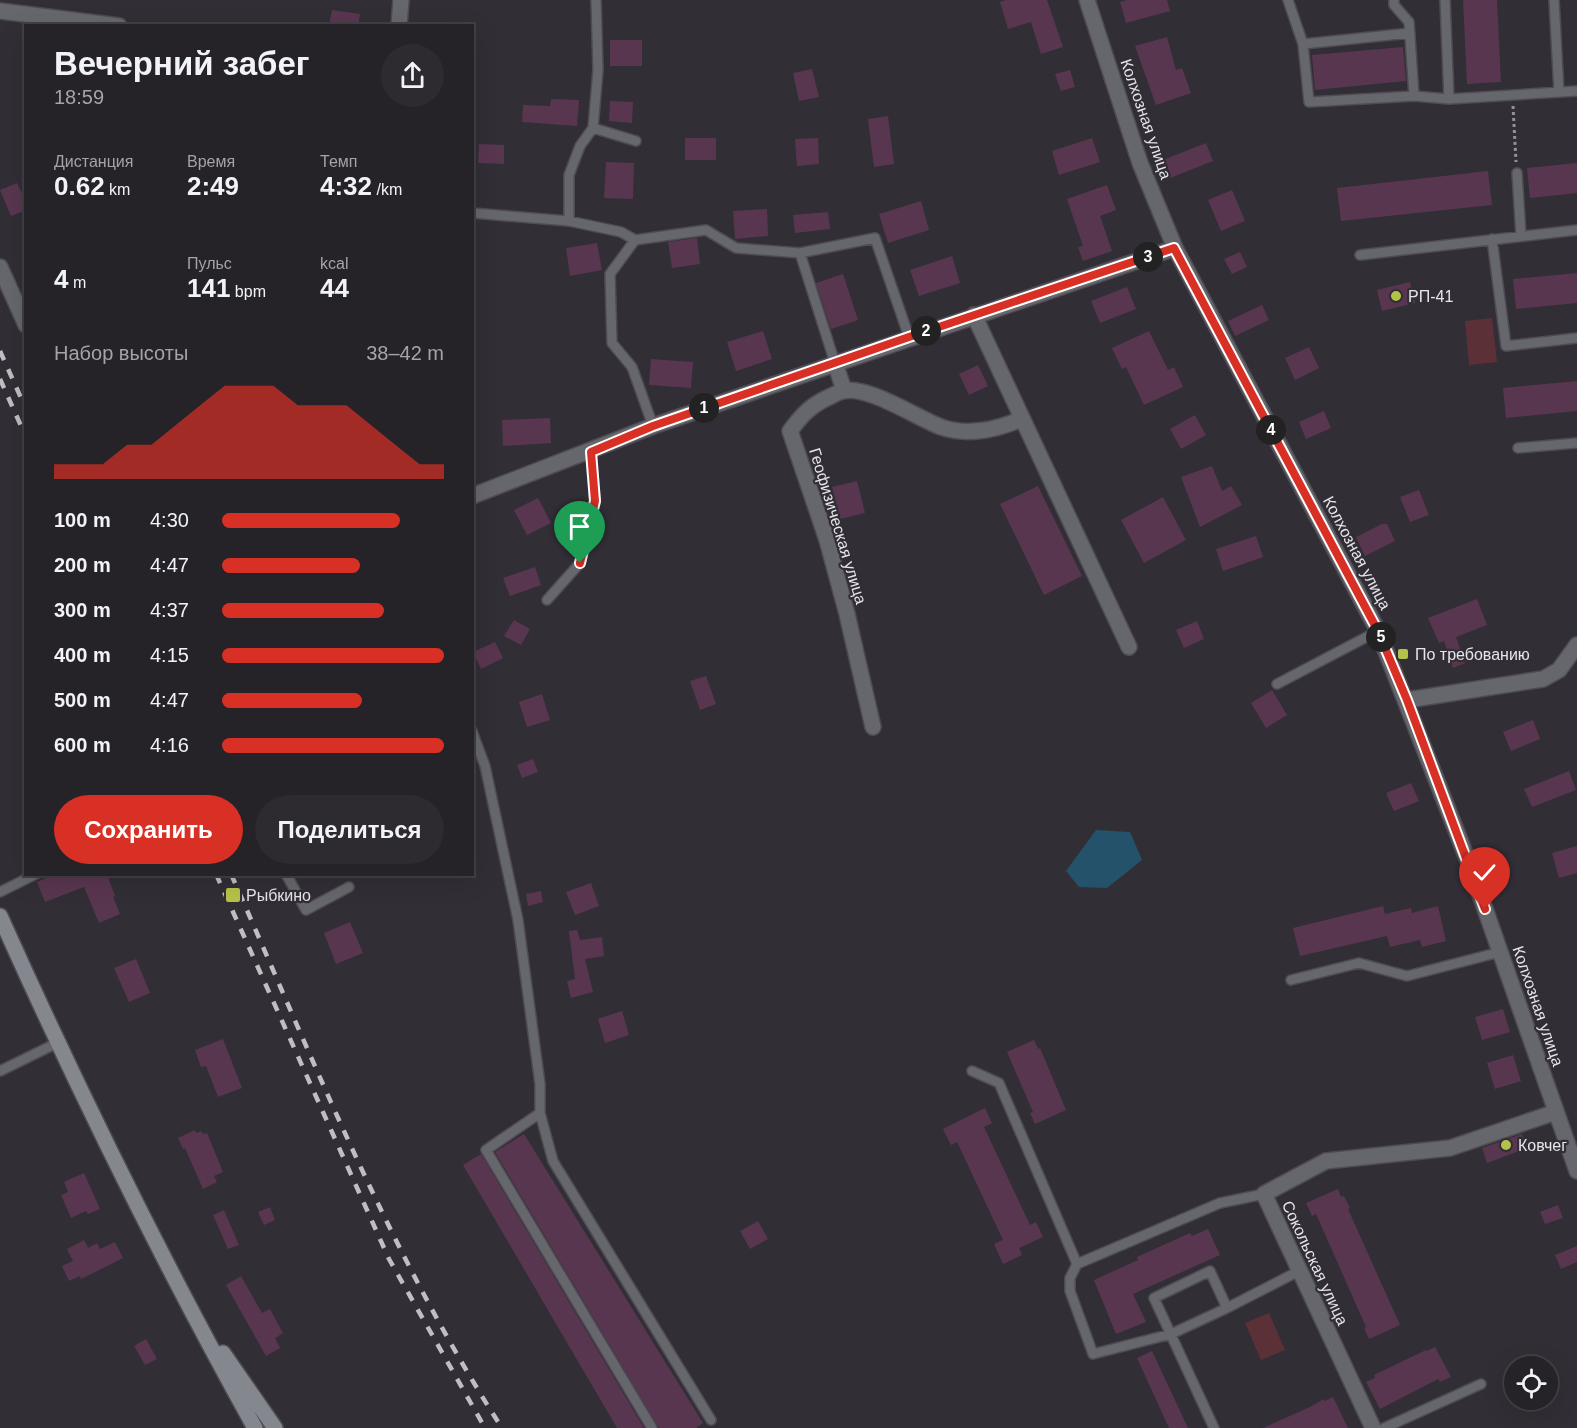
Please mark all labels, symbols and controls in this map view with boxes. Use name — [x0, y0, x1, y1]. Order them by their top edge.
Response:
button: share — [381, 44, 444, 107]
text: Вечерний забег — [54, 45, 310, 82]
street label: Колхозная улица — [1117, 57, 1175, 181]
text: 18:59 — [54, 86, 104, 108]
text: Дистанция — [54, 153, 133, 170]
text: Время — [187, 153, 235, 170]
text: Темп — [320, 153, 357, 170]
text: 0.62 — [54, 171, 105, 201]
text: 2:49 — [187, 171, 239, 201]
text: 4:32 — [320, 171, 372, 201]
text: km — [105, 181, 130, 198]
text: /km — [372, 181, 402, 198]
pin: 3 — [1133, 242, 1163, 272]
text: 3 — [1144, 248, 1152, 265]
text: Пульс — [187, 255, 232, 272]
text: kcal — [320, 255, 348, 272]
text: 4 — [54, 264, 68, 294]
text: 141 — [187, 273, 230, 303]
text: 44 — [320, 273, 349, 303]
text: m — [68, 274, 86, 291]
text: bpm — [230, 283, 266, 300]
place label: РП-41 — [1408, 288, 1453, 305]
marker: РП-41 — [1389, 289, 1403, 303]
pin: 2 — [911, 316, 941, 346]
text: 2 — [922, 322, 930, 339]
text: Набор высоты — [54, 342, 188, 364]
text: 38–42 m — [366, 342, 444, 364]
pin: 1 — [689, 393, 719, 423]
text: 1 — [700, 399, 708, 416]
pin: 4 — [1256, 415, 1286, 445]
text: 4 — [1267, 421, 1275, 438]
street label: Геофизическая улица — [806, 446, 870, 606]
street label: Колхозная улица — [1320, 493, 1394, 613]
pin — [554, 501, 605, 563]
text: 100 m — [54, 509, 111, 531]
text: 4:30 — [150, 509, 189, 531]
icon: arrive — [563, 510, 596, 543]
text: 200 m — [54, 554, 111, 576]
text: 4:47 — [150, 554, 189, 576]
text: 300 m — [54, 599, 111, 621]
text: 4:37 — [150, 599, 189, 621]
pin: 5 — [1366, 622, 1396, 652]
text: 5 — [1377, 628, 1385, 645]
text: 400 m — [54, 644, 111, 666]
text: 4:15 — [150, 644, 189, 666]
place label: По требованию — [1415, 646, 1530, 663]
marker: По требованию — [1396, 647, 1410, 661]
text: 500 m — [54, 689, 111, 711]
text: 4:47 — [150, 689, 189, 711]
text: 600 m — [54, 734, 111, 756]
text: 4:16 — [150, 734, 189, 756]
button: Сохранить — [54, 795, 243, 864]
button: Поделиться — [255, 795, 444, 864]
pin — [1459, 847, 1510, 909]
icon: check — [1468, 856, 1501, 889]
marker: Рыбкино — [224, 886, 242, 904]
place label: Рыбкино — [246, 887, 311, 904]
street label: Колхозная улица — [1509, 944, 1567, 1068]
place label: Ковчег — [1518, 1137, 1567, 1154]
marker: Ковчег — [1499, 1138, 1513, 1152]
street label: Сокольская улица — [1279, 1198, 1351, 1328]
map controls — [1504, 1356, 1558, 1410]
button: locate — [1504, 1356, 1558, 1410]

